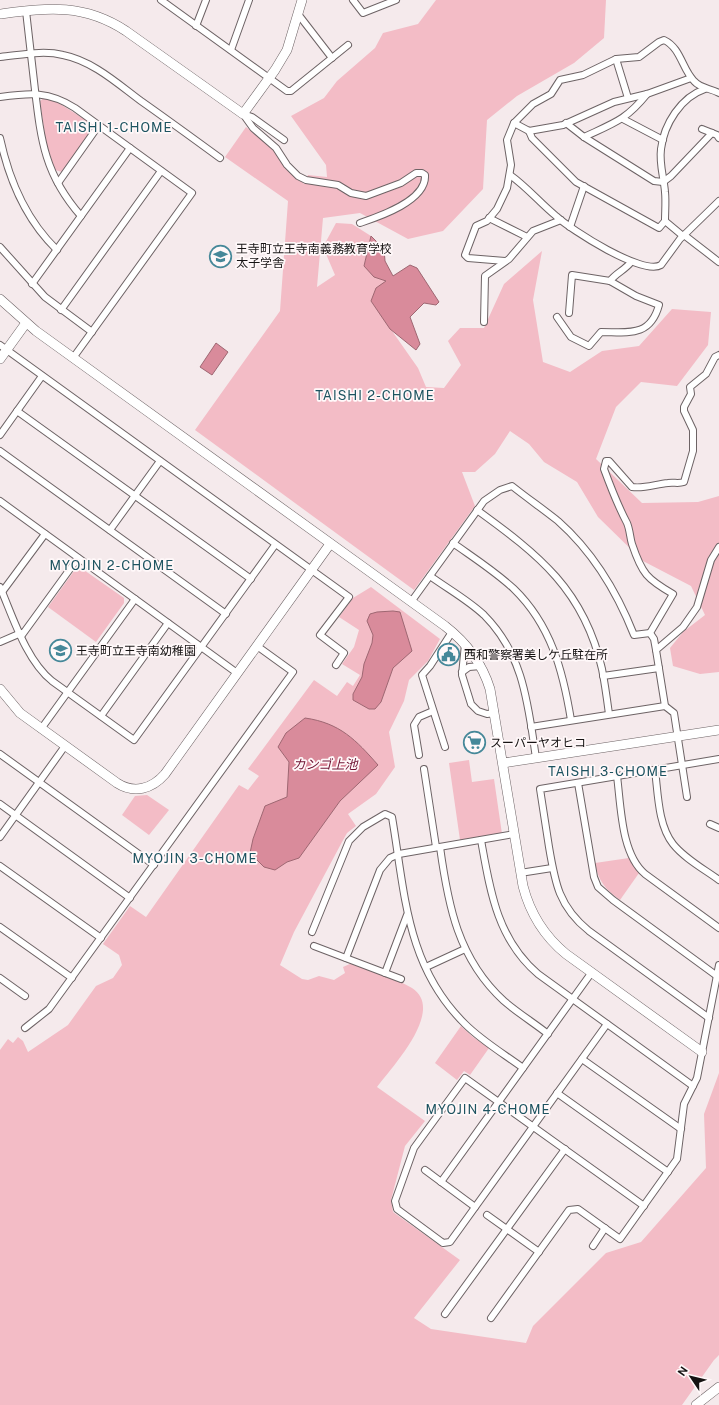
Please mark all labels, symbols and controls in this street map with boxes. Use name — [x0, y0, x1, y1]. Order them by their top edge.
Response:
district label: TAISHI 1-CHOME — [55, 120, 173, 135]
place label: 王寺町立王寺南義務教育学校 太子学舎 — [236, 242, 392, 270]
school or university icon: 王寺町立王寺南義務教育学校 太子学舎 — [207, 243, 233, 269]
district label: TAISHI 2-CHOME — [315, 388, 435, 403]
district label: MYOJIN 2-CHOME — [50, 558, 174, 573]
school or university icon: 王寺町立王寺南幼稚園 — [48, 638, 74, 664]
public building icon: 西和警察署美しケ丘駐在所 — [436, 642, 462, 668]
place label: 王寺町立王寺南幼稚園 — [76, 644, 196, 658]
place label: 西和警察署美しケ丘駐在所 — [464, 648, 608, 662]
supermarket icon: スーパーヤオヒコ — [461, 730, 487, 756]
place label: スーパーヤオヒコ — [490, 736, 586, 750]
water label: カンゴ上池 — [292, 757, 359, 772]
district label: TAISHI 3-CHOME — [548, 764, 668, 779]
district label: MYOJIN 3-CHOME — [132, 851, 258, 866]
district label: MYOJIN 4-CHOME — [425, 1102, 551, 1117]
north arrow — [671, 1357, 711, 1397]
text: N — [675, 1364, 690, 1378]

